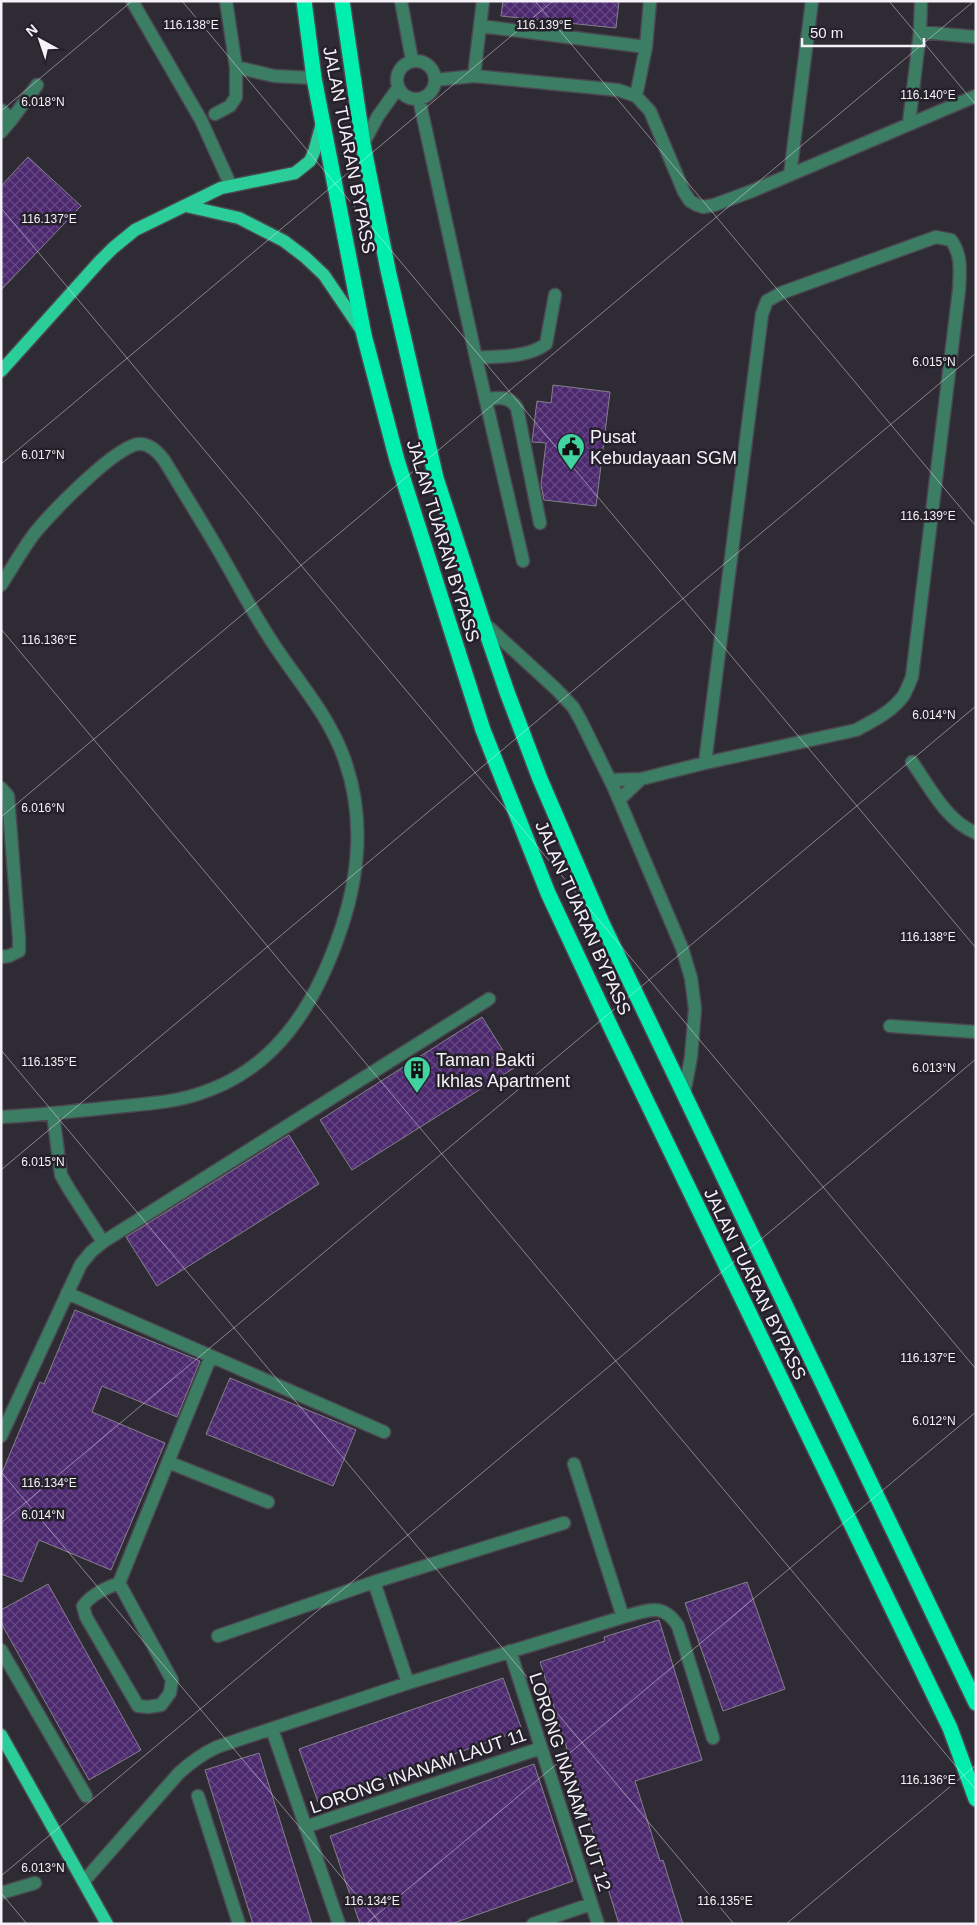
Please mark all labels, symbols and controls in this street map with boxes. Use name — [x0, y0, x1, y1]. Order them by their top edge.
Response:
north arrow — [15, 15, 65, 65]
scale bar — [802, 15, 924, 47]
text: 116.138°E — [163, 18, 219, 32]
text: 116.139°E — [516, 18, 572, 32]
text: N — [23, 21, 41, 39]
text: 50 m — [810, 24, 843, 41]
street label: JALAN TUARAN BYPASS — [319, 45, 379, 255]
text: 116.140°E — [900, 88, 956, 102]
text: 6.018°N — [21, 95, 65, 109]
text: 116.137°E — [21, 212, 77, 226]
text: 6.015°N — [912, 355, 956, 369]
place label: Pusat Kebudayaan SGM — [590, 427, 737, 468]
public building icon: Pusat Kebudayaan SGM — [556, 432, 586, 471]
street label: JALAN TUARAN BYPASS — [403, 437, 483, 645]
text: 6.017°N — [21, 448, 65, 462]
text: 116.139°E — [900, 509, 956, 523]
text: 116.136°E — [21, 633, 77, 647]
text: 6.014°N — [912, 708, 956, 722]
text: 6.016°N — [21, 801, 65, 815]
street label: JALAN TUARAN BYPASS — [531, 818, 635, 1018]
text: 116.138°E — [900, 930, 956, 944]
place label: Taman Bakti Ikhlas Apartment — [436, 1050, 570, 1091]
text: 116.135°E — [21, 1055, 77, 1069]
building icon: Taman Bakti Ikhlas Apartment — [402, 1055, 432, 1094]
text: 6.013°N — [912, 1061, 956, 1075]
text: 6.015°N — [21, 1155, 65, 1169]
street label: JALAN TUARAN BYPASS — [700, 1185, 810, 1383]
text: 116.137°E — [900, 1351, 956, 1365]
text: 6.012°N — [912, 1414, 956, 1428]
text: 116.134°E — [21, 1476, 77, 1490]
text: 6.014°N — [21, 1508, 65, 1522]
street label: LORONG INANAM LAUT 12 — [525, 1670, 615, 1894]
street label: LORONG INANAM LAUT 11 — [307, 1725, 529, 1817]
text: 116.136°E — [900, 1773, 956, 1787]
text: 6.013°N — [21, 1861, 65, 1875]
text: 116.134°E — [344, 1894, 400, 1908]
text: 116.135°E — [697, 1894, 753, 1908]

